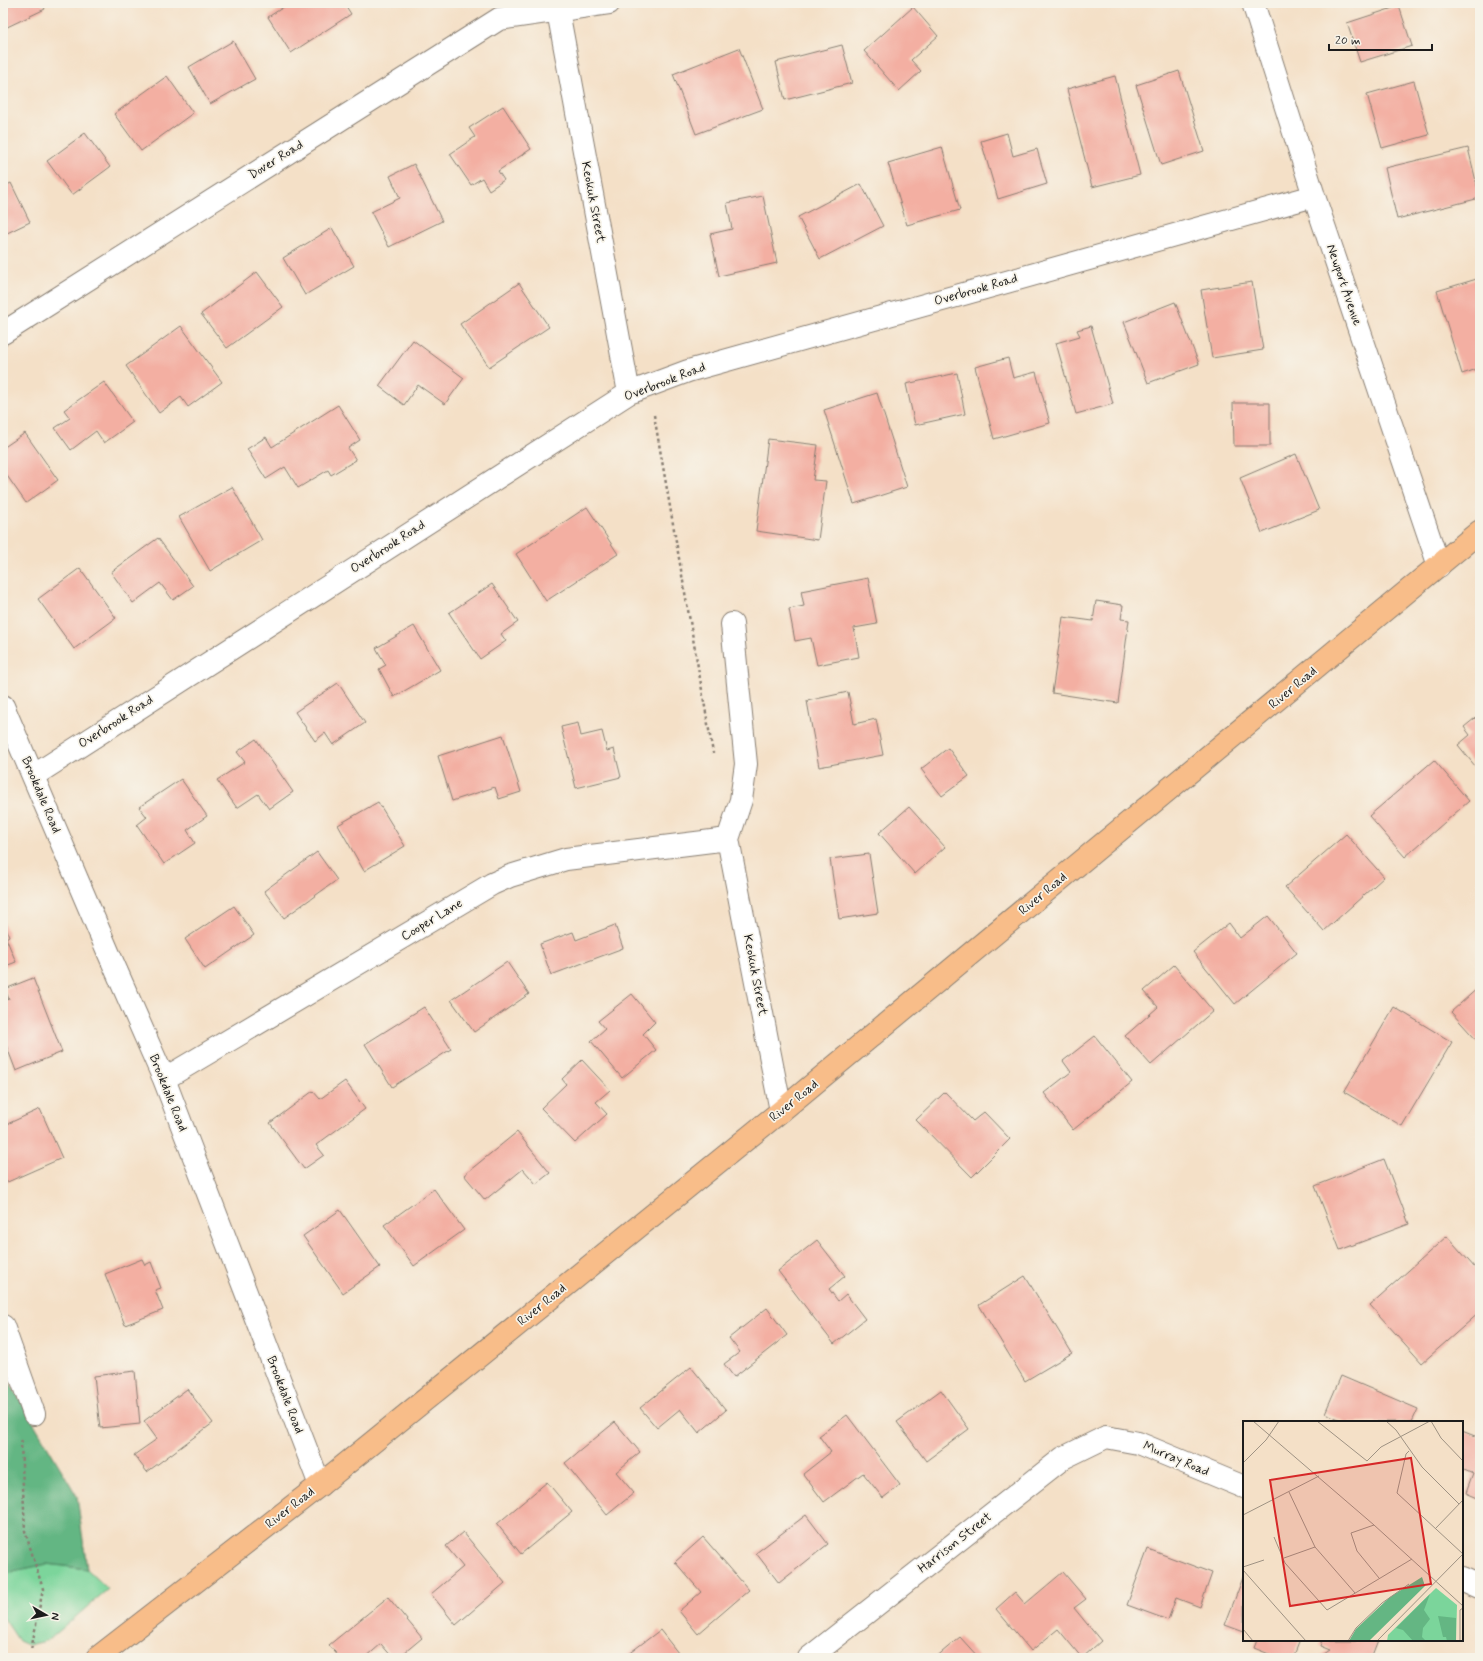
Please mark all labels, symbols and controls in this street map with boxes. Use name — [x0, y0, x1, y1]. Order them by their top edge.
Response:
scale bar — [1329, 26, 1432, 52]
text: 20 m — [1335, 33, 1361, 49]
street label: Dover Road — [245, 136, 307, 184]
street label: Keokuk Street — [577, 160, 609, 244]
street label: Newport Avenue — [1322, 242, 1366, 328]
street label: Overbrook Road — [932, 270, 1020, 310]
street label: Overbrook Road — [622, 359, 708, 405]
street label: Overbrook Road — [347, 516, 429, 578]
street label: River Road — [1265, 663, 1321, 713]
street label: Overbrook Road — [75, 691, 157, 753]
street label: Brookdale Road — [17, 754, 65, 836]
street label: River Road — [1015, 869, 1071, 919]
street label: Cooper Lane — [398, 895, 466, 945]
street label: Keokuk Street — [739, 933, 771, 1017]
street label: Brookdale Road — [145, 1052, 191, 1134]
street label: River Road — [766, 1076, 822, 1126]
street label: River Road — [514, 1280, 570, 1330]
street label: Brookdale Road — [262, 1354, 308, 1436]
inset map — [1243, 1421, 1463, 1641]
street label: Murray Road — [1140, 1437, 1212, 1481]
street label: River Road — [262, 1483, 318, 1533]
street label: Harrison Street — [915, 1509, 995, 1577]
north arrow — [26, 1595, 66, 1635]
text: N — [47, 1612, 62, 1621]

